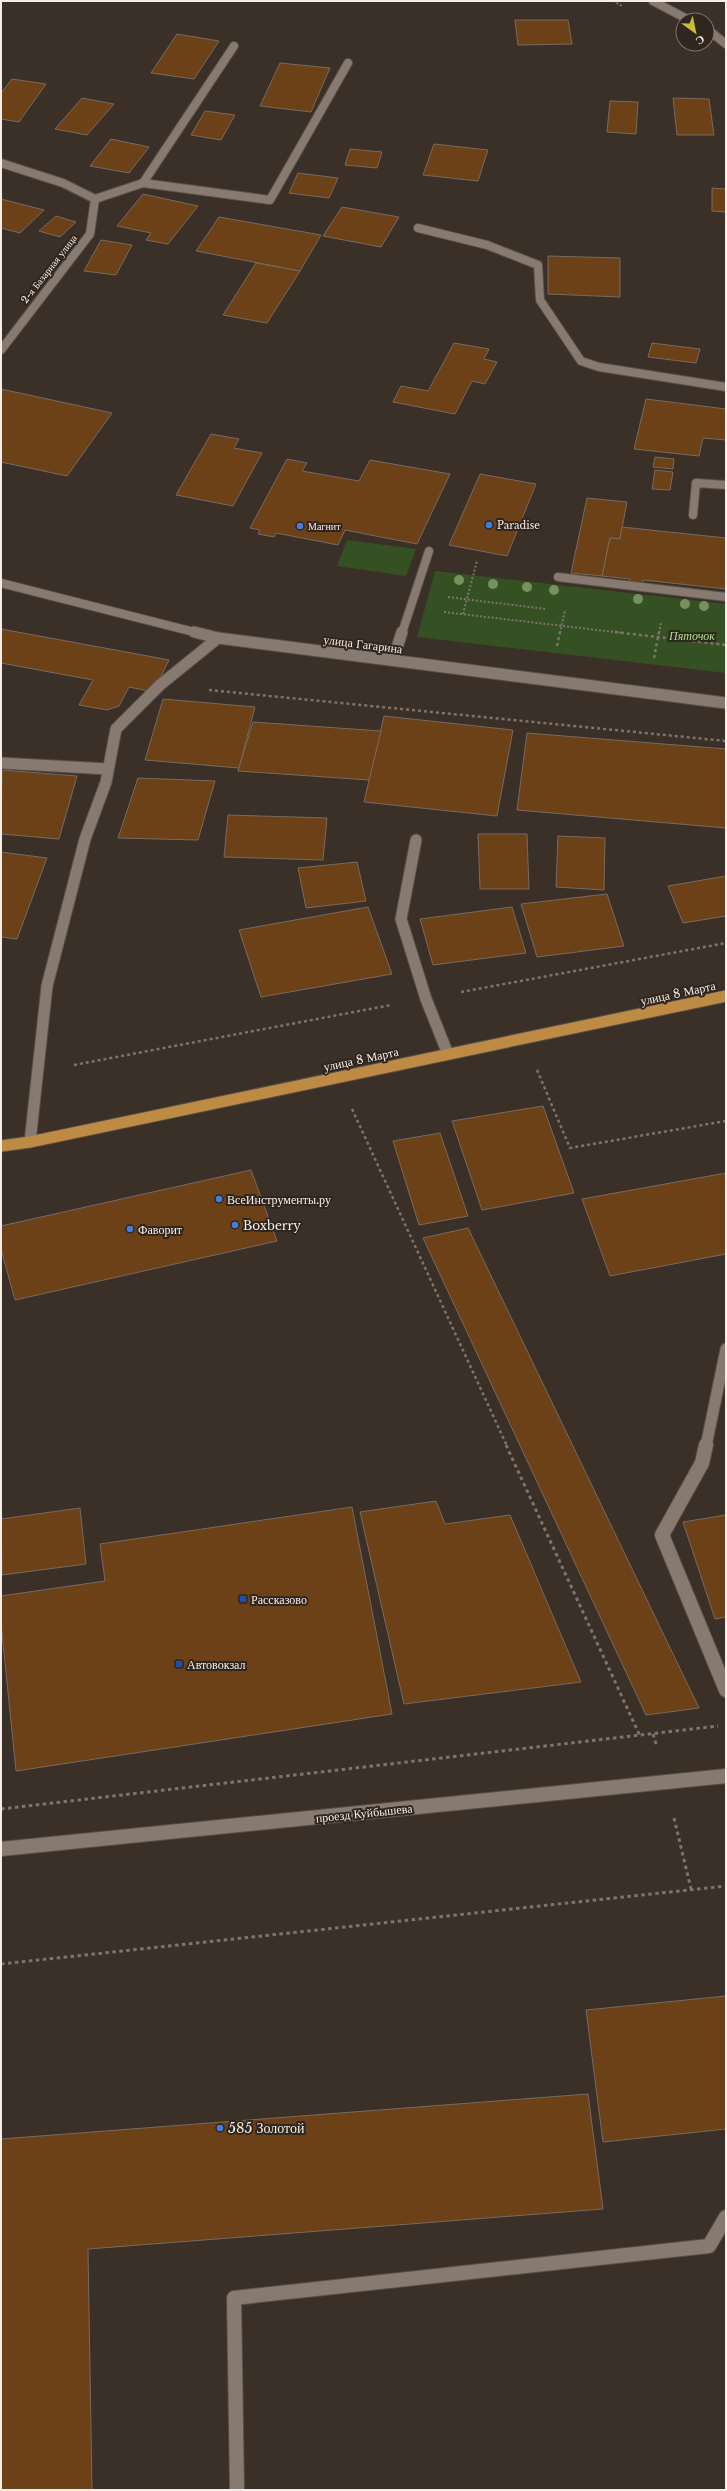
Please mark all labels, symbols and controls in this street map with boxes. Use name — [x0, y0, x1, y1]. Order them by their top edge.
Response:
north arrow — [675, 12, 715, 52]
text: С — [693, 32, 708, 48]
street label: 2-я Базарная улица — [18, 232, 80, 306]
place label: Paradise — [497, 519, 540, 532]
place label: Магнит — [308, 520, 341, 533]
marker: Paradise — [484, 520, 494, 530]
marker: Магнит — [295, 521, 305, 531]
park label: Пяточок — [668, 628, 715, 643]
street label: улица Гагарина — [323, 632, 404, 656]
street label: улица 8 Марта — [639, 978, 718, 1008]
street label: улица 8 Марта — [322, 1044, 401, 1074]
place label: ВсеИнструменты.ру — [227, 1192, 331, 1207]
marker: ВсеИнструменты.ру — [214, 1194, 224, 1204]
place label: Boxberry — [243, 1218, 301, 1233]
marker: Boxberry — [230, 1220, 240, 1230]
place label: Фаворит — [138, 1222, 183, 1237]
marker: Фаворит — [125, 1224, 135, 1234]
place label: Рассказово — [251, 1592, 307, 1607]
marker: Рассказово — [238, 1594, 248, 1604]
place label: Автовокзал — [187, 1657, 246, 1672]
marker: Автовокзал — [174, 1659, 184, 1669]
street label: проезд Куйбышева — [315, 1800, 414, 1826]
place label: 585 Золотой — [228, 2119, 305, 2137]
marker: 585 Золотой — [215, 2123, 225, 2133]

